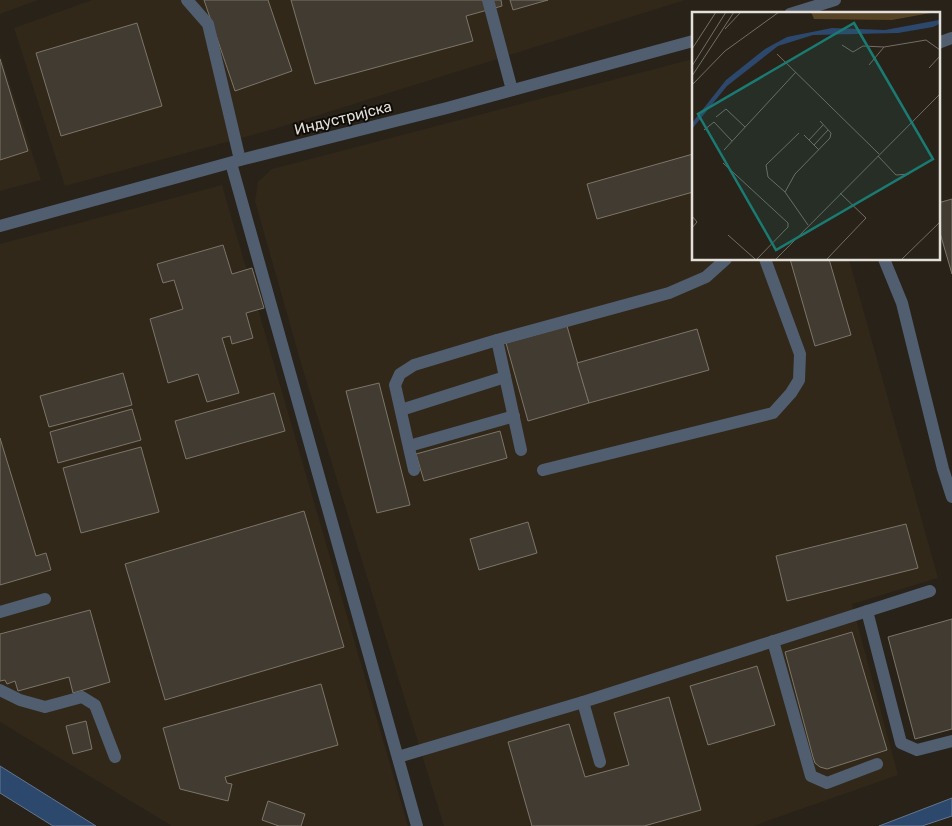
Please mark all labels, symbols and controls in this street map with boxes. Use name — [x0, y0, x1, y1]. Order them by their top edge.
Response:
inset map — [692, 12, 940, 260]
street label: Индустријска — [292, 97, 394, 139]

